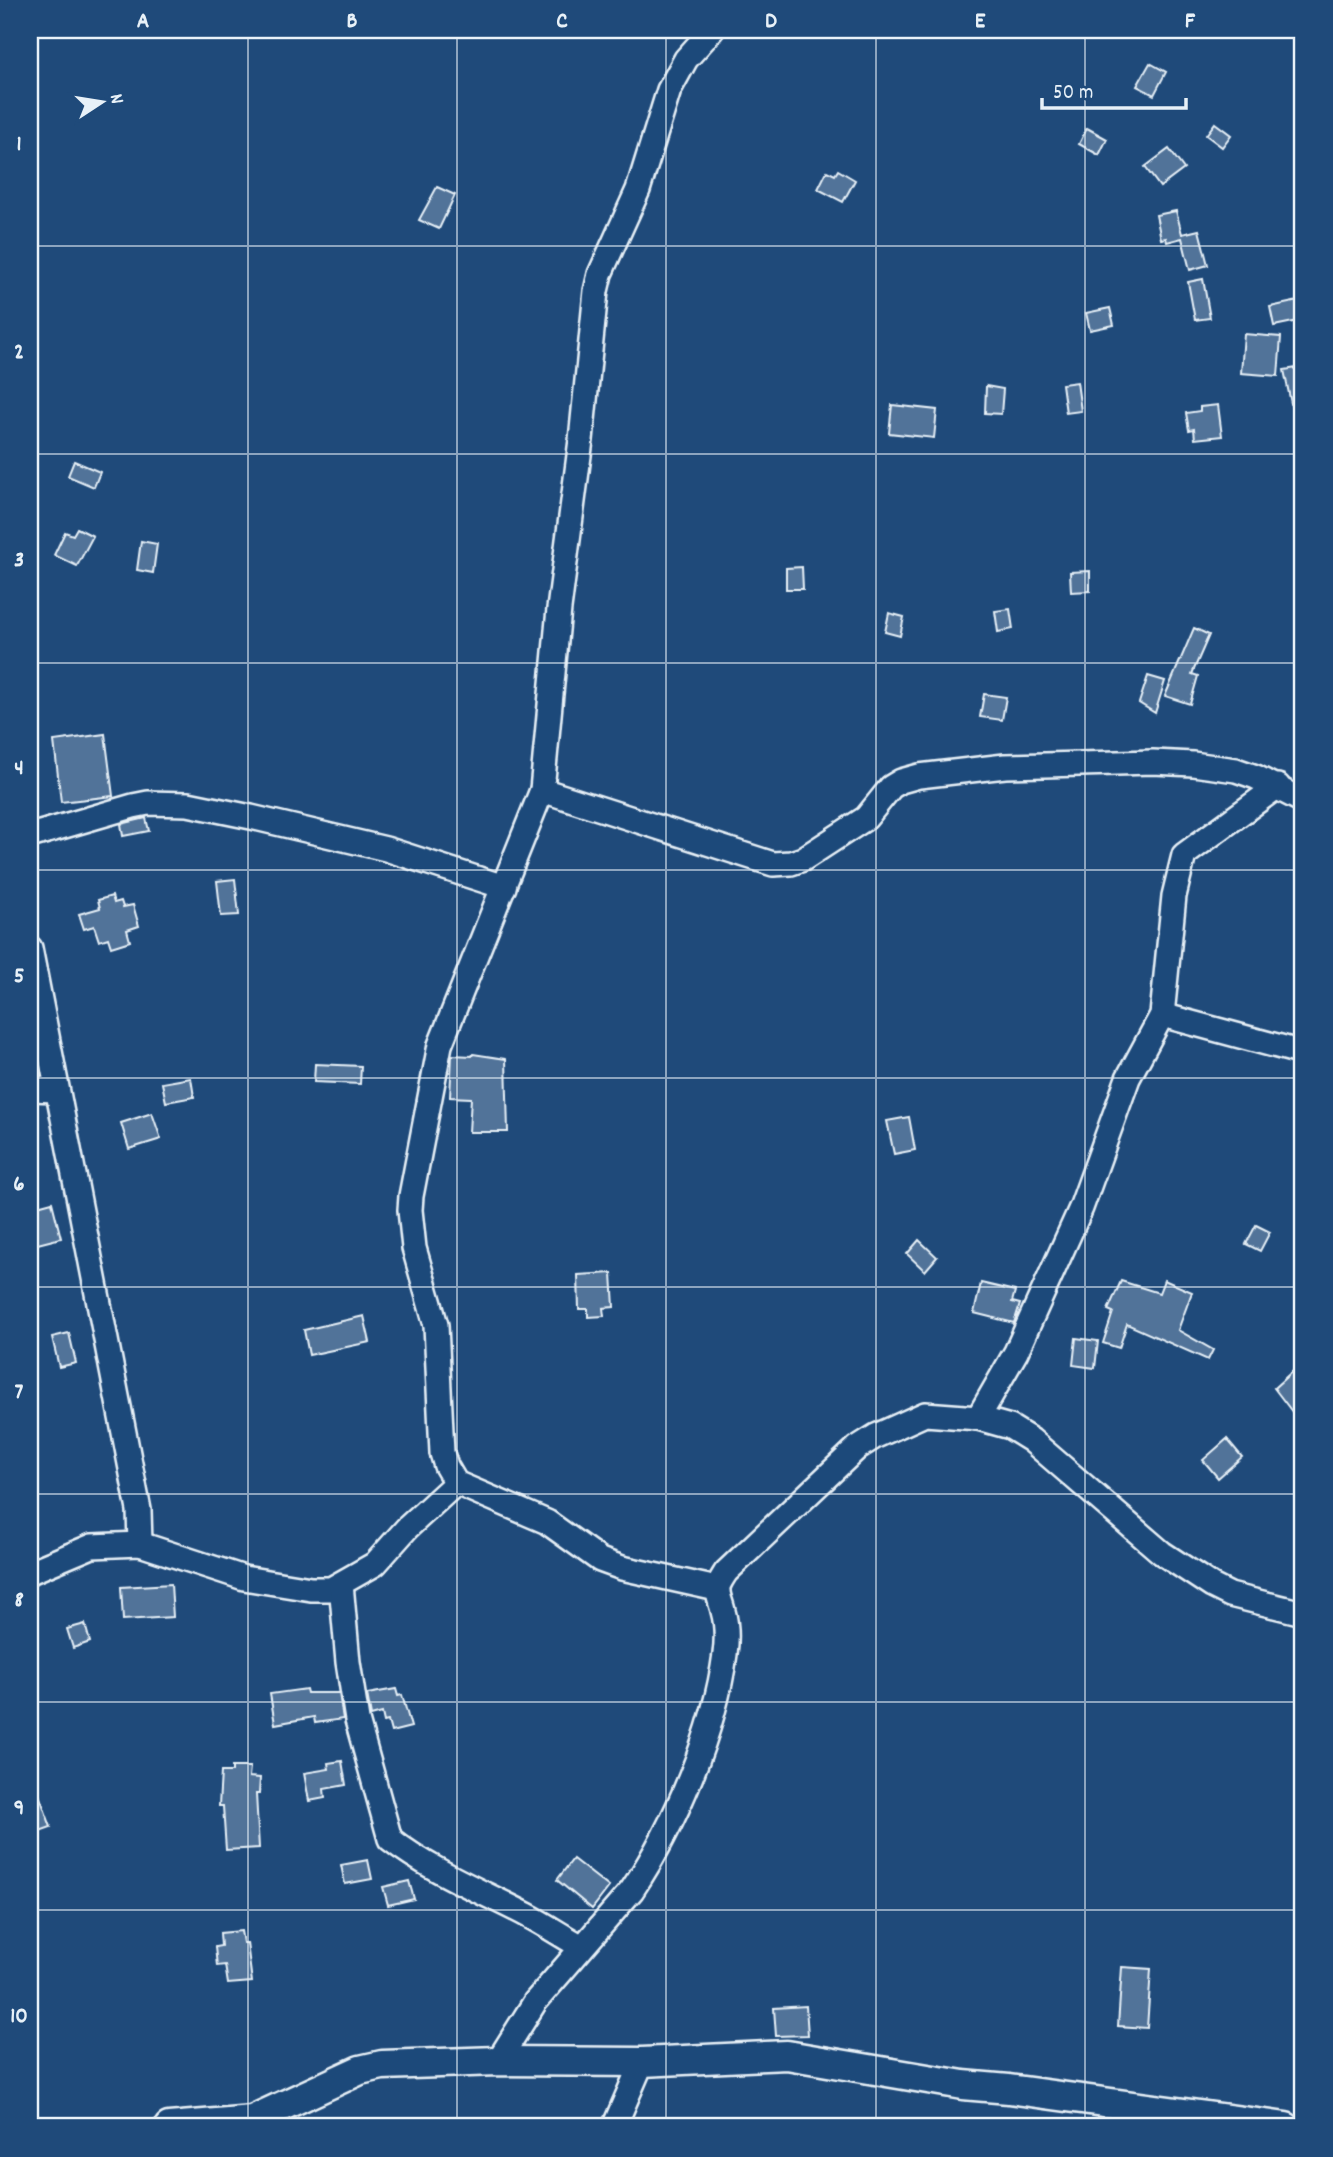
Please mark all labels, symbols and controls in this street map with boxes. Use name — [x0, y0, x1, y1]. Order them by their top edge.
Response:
text: A — [137, 6, 149, 39]
text: B — [347, 6, 358, 39]
text: C — [556, 6, 568, 39]
text: D — [765, 6, 777, 39]
text: E — [975, 6, 986, 39]
text: F — [1185, 6, 1196, 39]
north arrow — [66, 66, 136, 136]
scale bar — [1042, 66, 1186, 110]
text: 50 m — [1053, 79, 1093, 109]
text: N — [101, 92, 129, 107]
text: 1 — [16, 129, 22, 162]
text: 2 — [14, 337, 24, 370]
text: 3 — [14, 545, 24, 578]
text: 4 — [14, 753, 24, 786]
text: 5 — [14, 961, 24, 994]
text: 6 — [13, 1169, 25, 1202]
text: 7 — [15, 1377, 24, 1410]
text: 8 — [14, 1585, 24, 1618]
text: 9 — [14, 1793, 24, 1826]
text: 10 — [10, 2001, 28, 2034]

